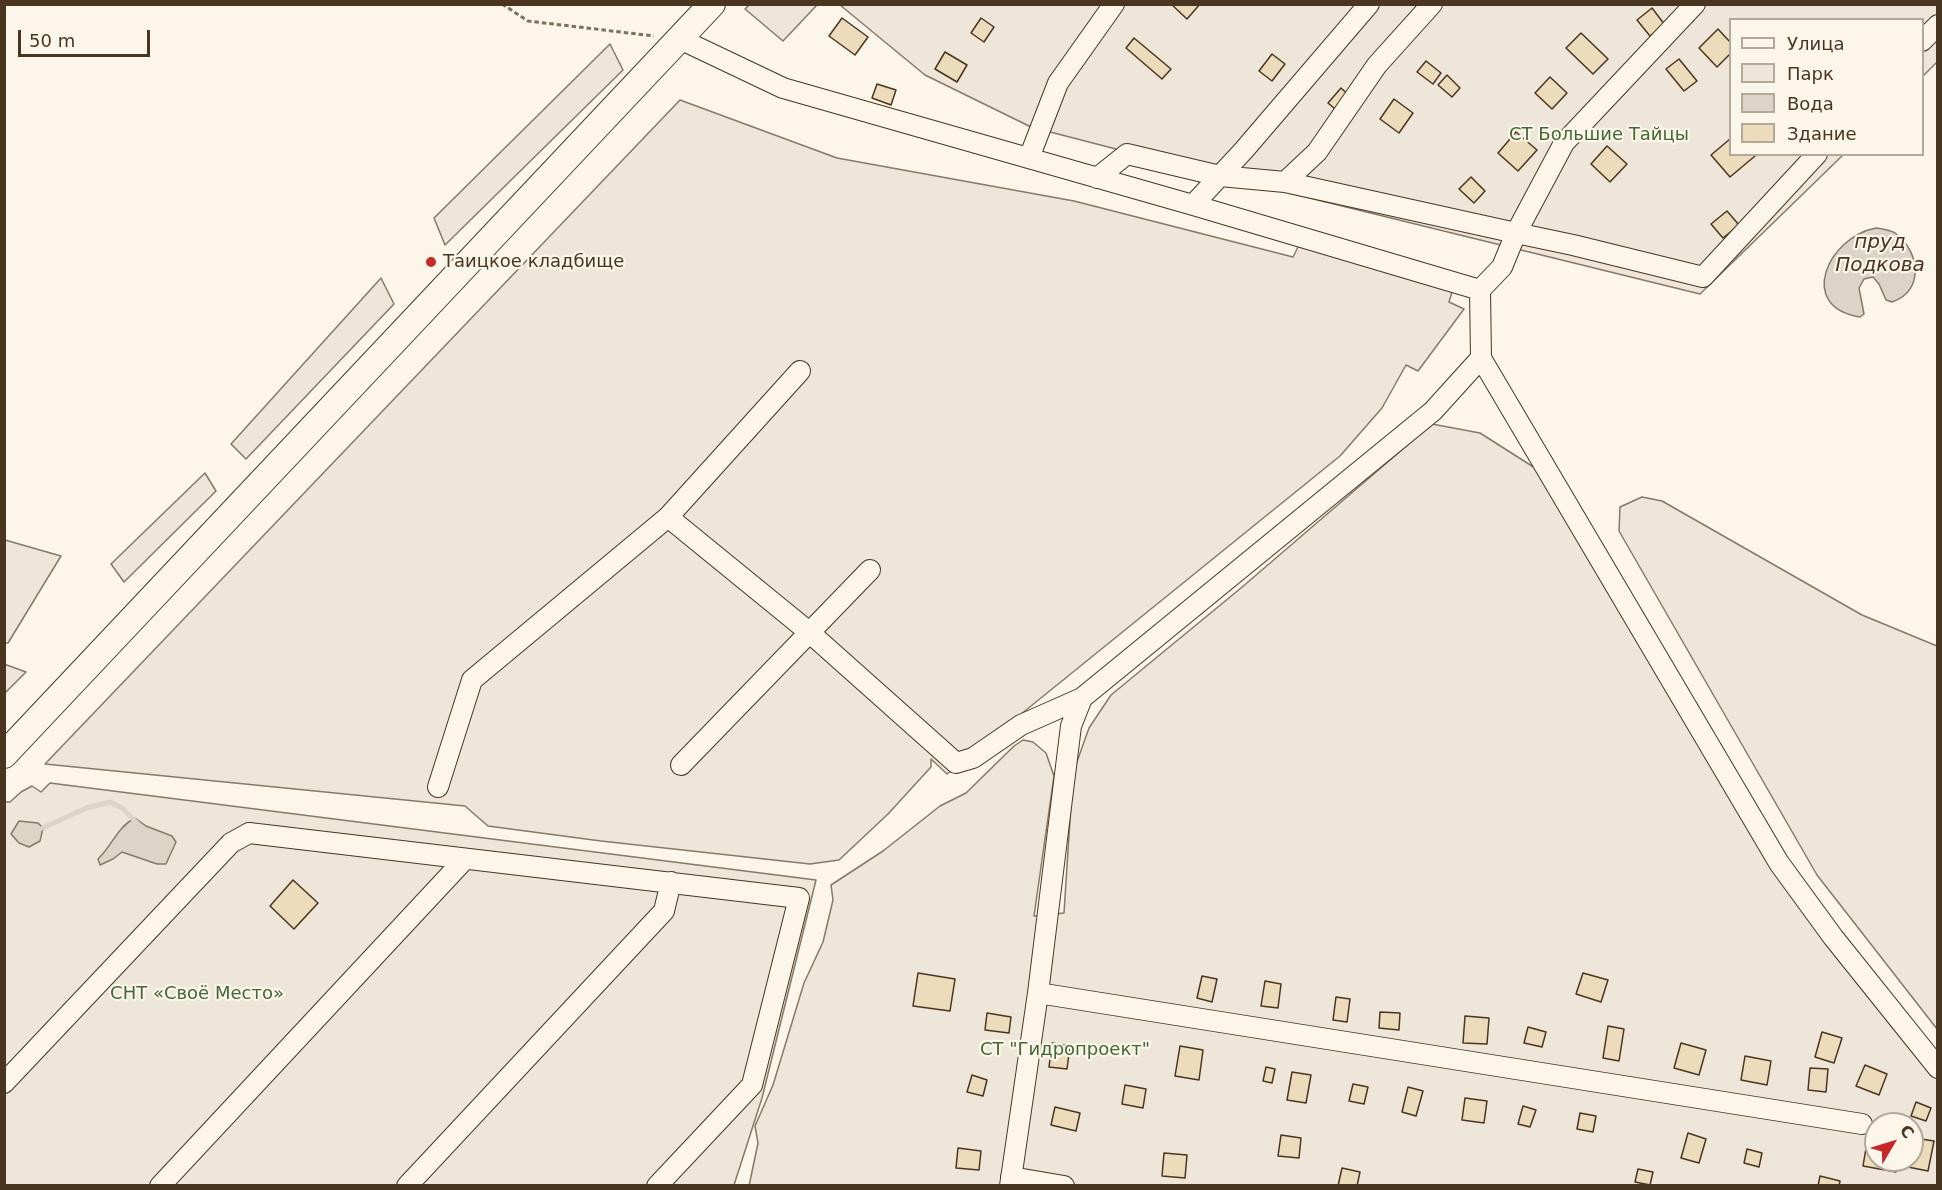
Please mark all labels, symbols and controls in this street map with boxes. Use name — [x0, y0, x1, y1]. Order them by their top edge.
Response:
scale bar — [21, 18, 153, 56]
legend — [1729, 18, 1924, 156]
text: 50 m — [29, 30, 75, 51]
text: Улица — [1787, 33, 1844, 54]
text: Парк — [1787, 63, 1834, 84]
text: Вода — [1787, 93, 1834, 114]
text: Здание — [1787, 123, 1857, 144]
park label: СТ Большие Тайцы — [1509, 124, 1689, 146]
water label: пруд Подкова — [1835, 231, 1925, 278]
place label: Таицкое кладбище — [443, 251, 624, 273]
marker: Таицкое кладбище — [424, 255, 438, 269]
park label: СНТ «Своё Место» — [110, 983, 284, 1005]
park label: СТ "Гидропроект" — [980, 1039, 1150, 1061]
north arrow — [1864, 1112, 1924, 1172]
text: С — [1896, 1121, 1918, 1142]

